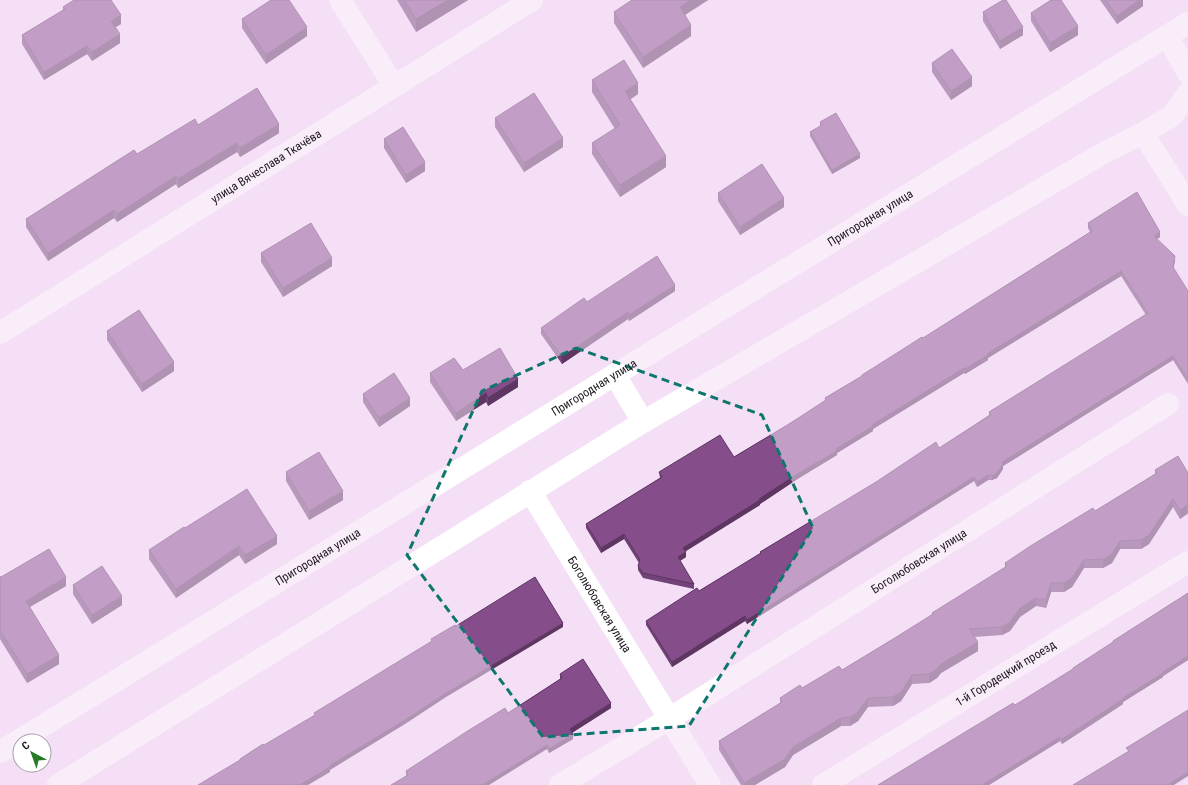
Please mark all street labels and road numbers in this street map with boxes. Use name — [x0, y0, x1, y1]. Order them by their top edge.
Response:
street label: улица Вячеслава Ткачёва — [208, 126, 324, 206]
street label: Пригородная улица — [825, 186, 916, 249]
street label: Пригородная улица — [549, 356, 639, 419]
street label: Пригородная улица — [273, 525, 363, 588]
street label: Боголюбовская улица — [869, 526, 969, 597]
street label: Боголюбовская улица — [565, 554, 634, 655]
street label: 1-й Городецкий проезд — [953, 637, 1059, 709]

